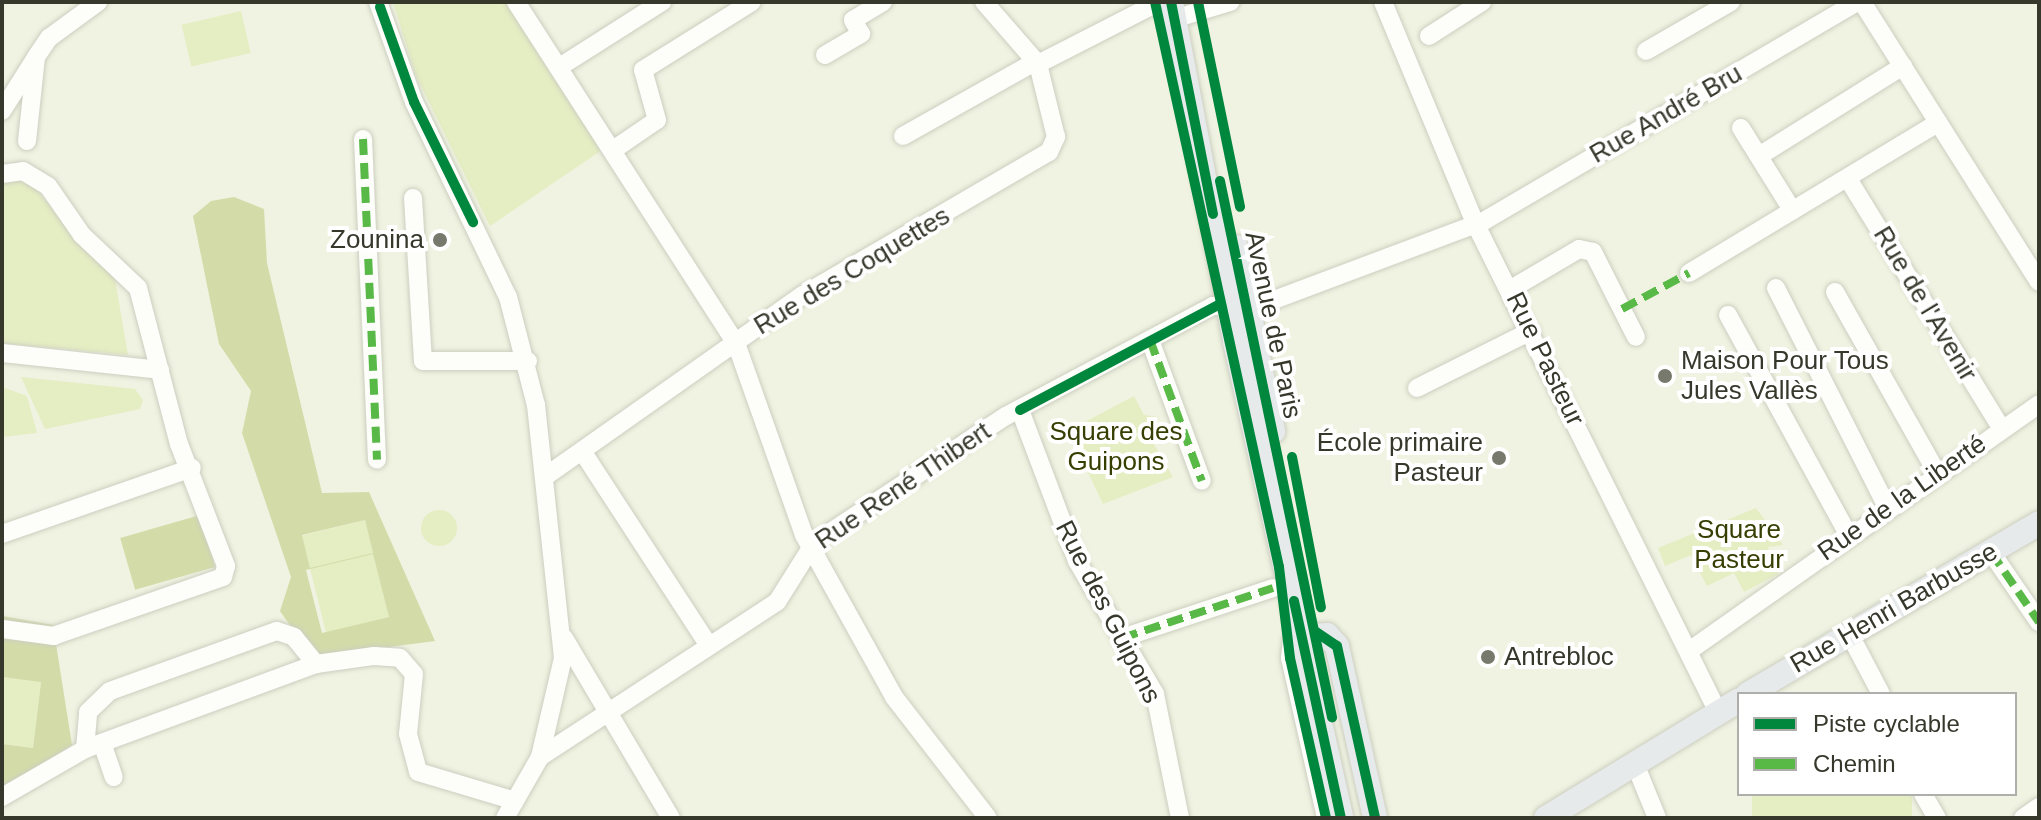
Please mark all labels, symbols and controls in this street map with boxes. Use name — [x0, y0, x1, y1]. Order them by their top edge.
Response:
street label: Rue André Bru — [1584, 57, 1748, 171]
street label: Rue des Coquettes — [749, 200, 955, 342]
street label: Rue de l'Avenir — [1867, 221, 1983, 387]
place label: Zounina — [330, 224, 424, 256]
street label: Avenue de Paris — [1238, 229, 1308, 421]
marker: Zounina — [431, 231, 449, 249]
street label: Rue Pasteur — [1499, 287, 1591, 431]
place label: Maison Pour Tous Jules Vallès — [1681, 345, 1889, 406]
marker: Maison Pour Tous Jules Vallès — [1656, 367, 1674, 385]
street label: Rue René Thibert — [809, 416, 997, 556]
park label: Square des Guipons — [1050, 416, 1182, 478]
place label: École primaire Pasteur — [1317, 427, 1483, 488]
street label: Rue de la Liberté — [1812, 428, 1992, 568]
marker: École primaire Pasteur — [1490, 449, 1508, 467]
park label: Square Pasteur — [1694, 514, 1784, 576]
street label: Rue des Guipons — [1048, 515, 1168, 709]
street label: Rue Henri Barbusse — [1785, 536, 2003, 680]
place label: Antrebloc — [1504, 641, 1614, 673]
marker: Antrebloc — [1479, 648, 1497, 666]
legend — [1737, 692, 2017, 796]
text: Piste cyclable — [1813, 710, 1960, 737]
text: Chemin — [1813, 750, 1896, 777]

